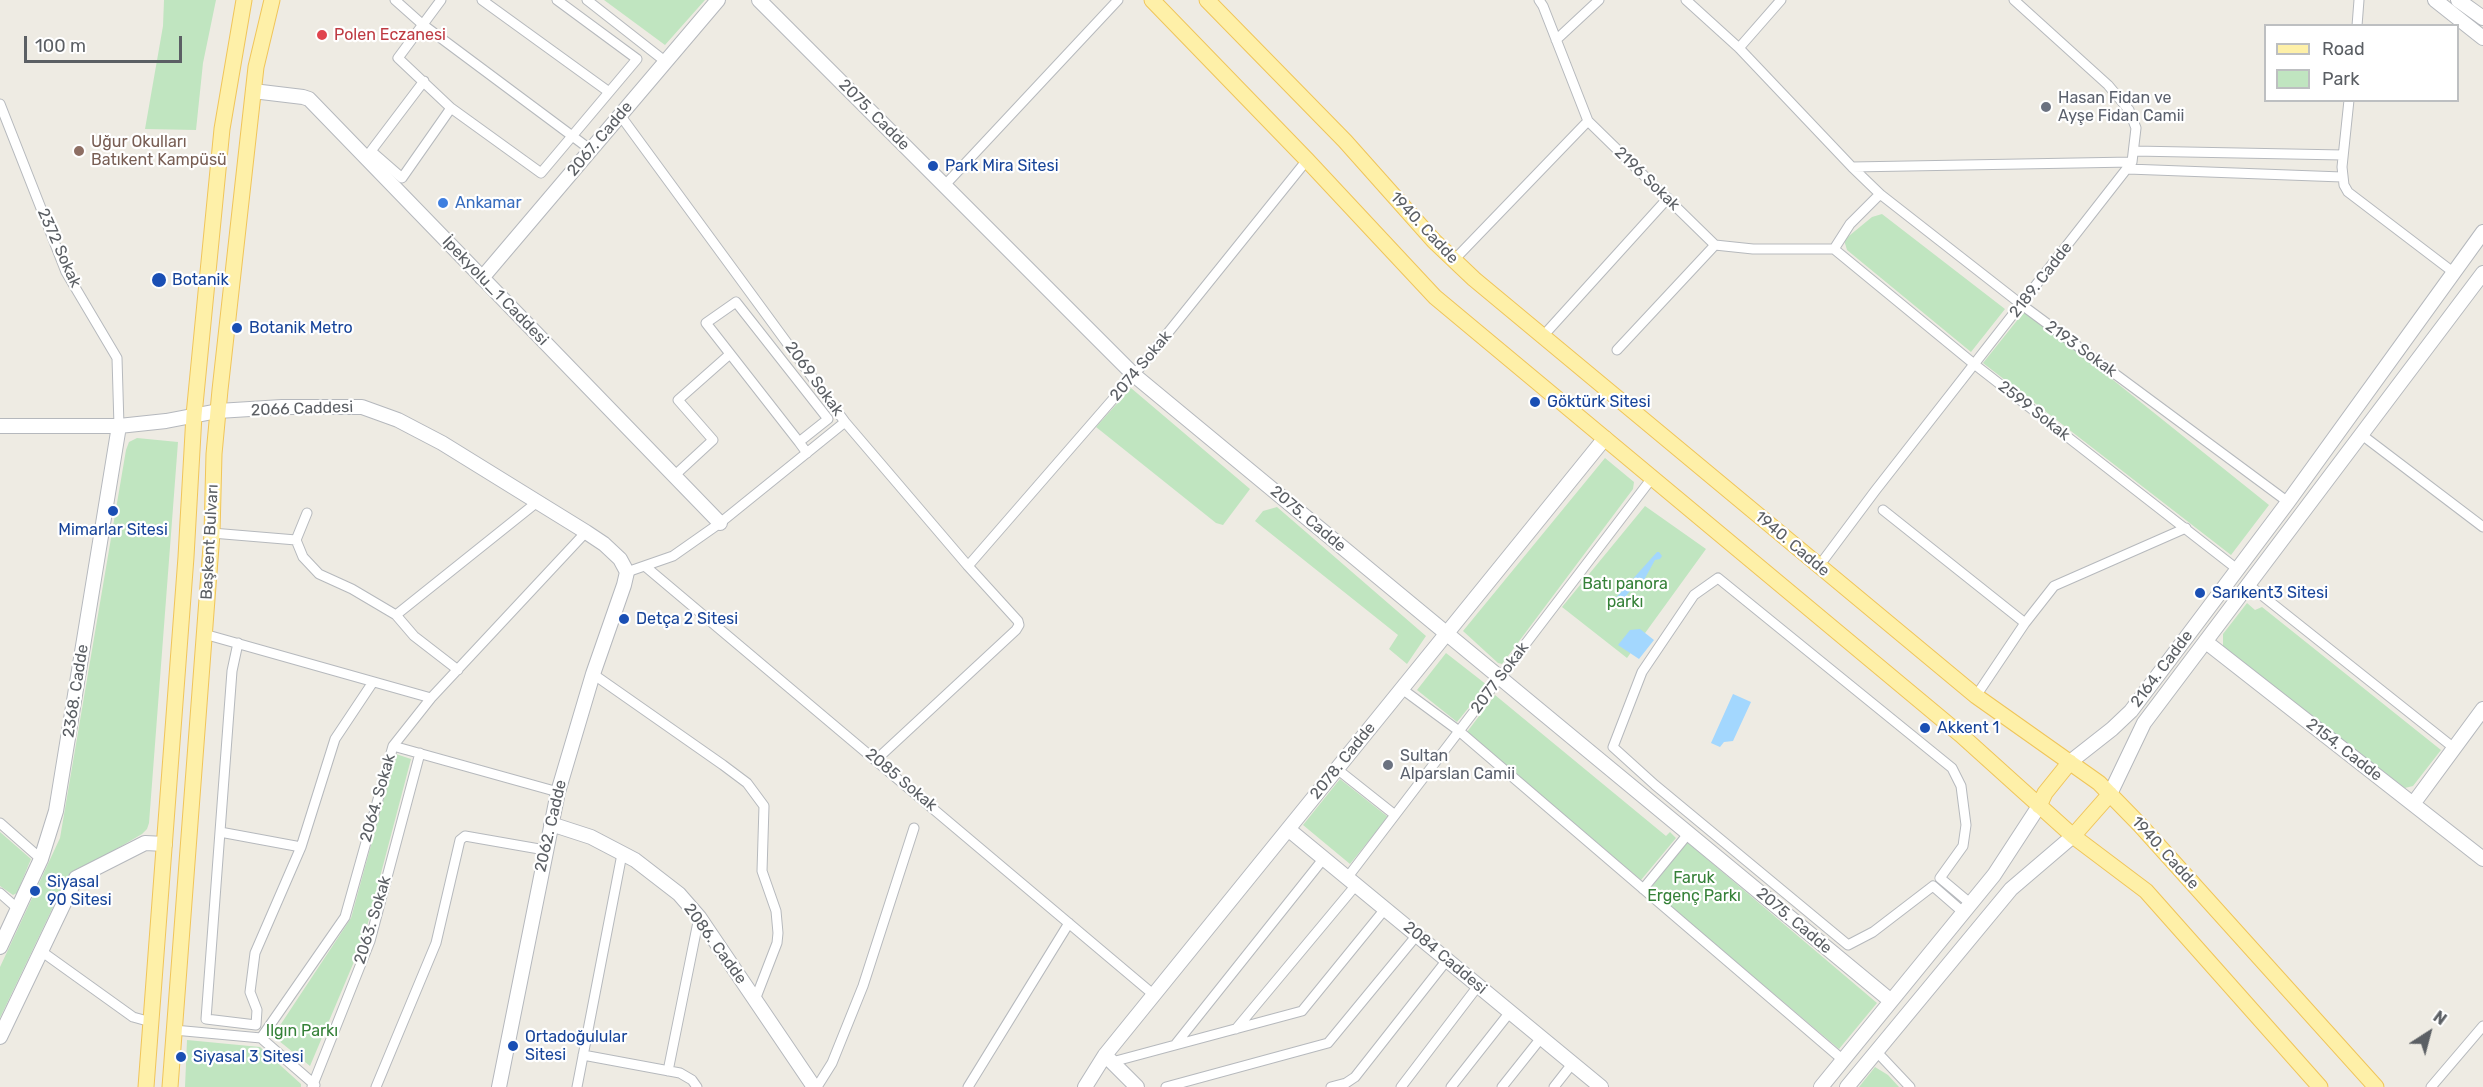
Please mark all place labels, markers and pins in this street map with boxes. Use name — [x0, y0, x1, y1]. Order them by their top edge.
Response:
place label: Polen Eczanesi — [334, 25, 446, 45]
marker: Polen Eczanesi — [315, 28, 329, 42]
place label: Hasan Fidan ve Ayşe Fidan Camii — [2058, 88, 2184, 126]
marker: Hasan Fidan ve Ayşe Fidan Camii — [2039, 100, 2053, 114]
place label: Uğur Okulları Batıkent Kampüsü — [91, 132, 227, 170]
marker: Uğur Okulları Batıkent Kampüsü — [72, 144, 86, 158]
place label: Park Mira Sitesi — [945, 156, 1059, 176]
marker: Park Mira Sitesi — [926, 159, 940, 173]
place label: Ankamar — [455, 193, 521, 213]
marker: Ankamar — [436, 196, 450, 210]
place label: Botanik — [172, 270, 229, 290]
marker: Botanik — [150, 271, 168, 289]
place label: Botanik Metro — [249, 318, 353, 338]
marker: Botanik Metro — [230, 321, 244, 335]
place label: Göktürk Sitesi — [1547, 392, 1651, 412]
marker: Göktürk Sitesi — [1528, 395, 1542, 409]
marker: Mimarlar Sitesi — [106, 504, 120, 518]
place label: Mimarlar Sitesi — [58, 520, 168, 540]
place label: Sarıkent3 Sitesi — [2212, 583, 2328, 603]
marker: Sarıkent3 Sitesi — [2193, 586, 2207, 600]
place label: Detça 2 Sitesi — [636, 609, 738, 629]
marker: Detça 2 Sitesi — [617, 612, 631, 626]
place label: Akkent 1 — [1937, 718, 1999, 738]
marker: Akkent 1 — [1918, 721, 1932, 735]
place label: Sultan Alparslan Camii — [1400, 746, 1515, 784]
marker: Sultan Alparslan Camii — [1381, 758, 1395, 772]
place label: Siyasal 90 Sitesi — [47, 872, 112, 910]
marker: Siyasal 90 Sitesi — [28, 884, 42, 898]
place label: Ortadoğulular Sitesi — [525, 1027, 627, 1065]
marker: Ortadoğulular Sitesi — [506, 1039, 520, 1053]
place label: Siyasal 3 Sitesi — [193, 1047, 304, 1067]
marker: Siyasal 3 Sitesi — [174, 1050, 188, 1064]

